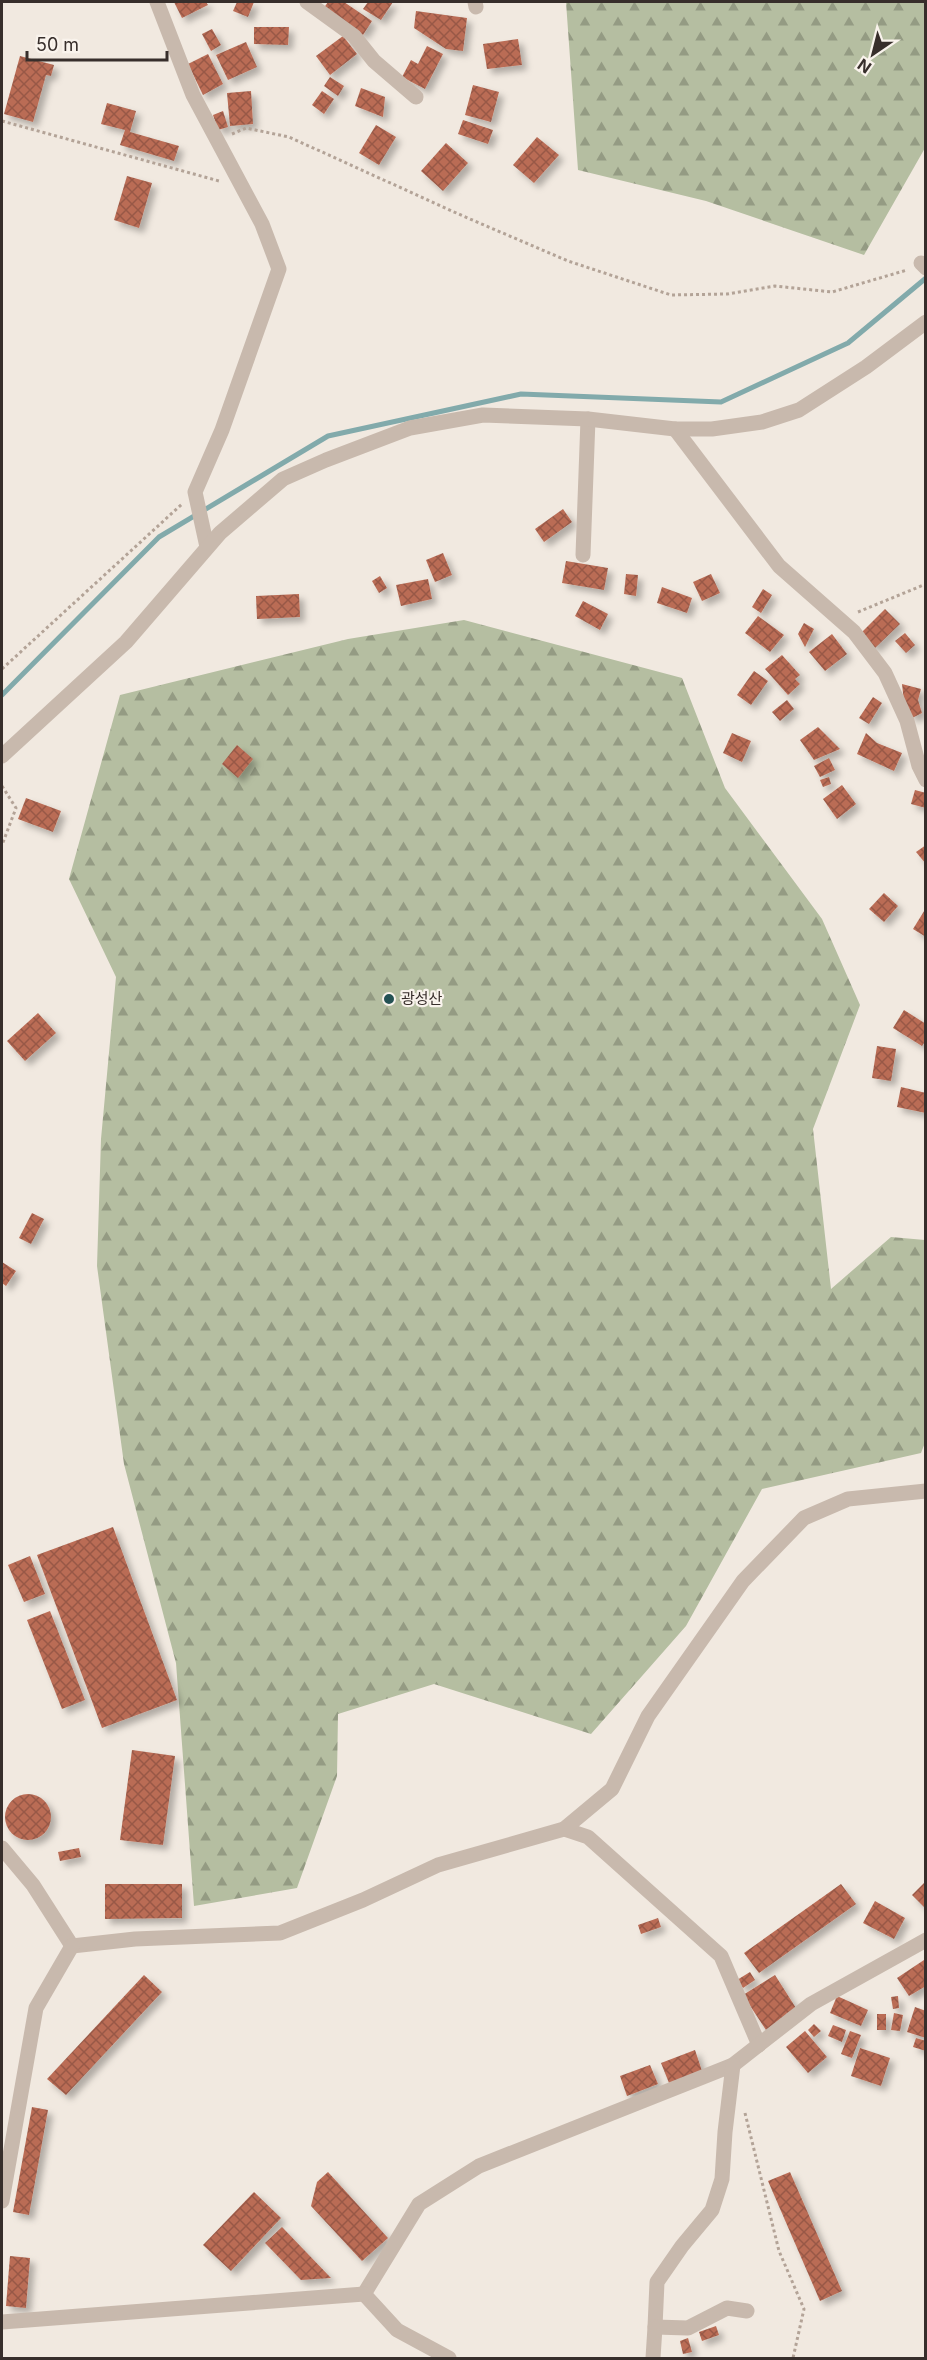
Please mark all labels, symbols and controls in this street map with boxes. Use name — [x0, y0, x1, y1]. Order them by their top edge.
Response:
scale bar — [27, 24, 166, 62]
north arrow — [843, 24, 903, 84]
text: 50 m — [36, 34, 79, 55]
text: N — [854, 55, 875, 78]
place label: 광성산 — [401, 989, 443, 1008]
marker: 광성산 — [382, 992, 396, 1006]

